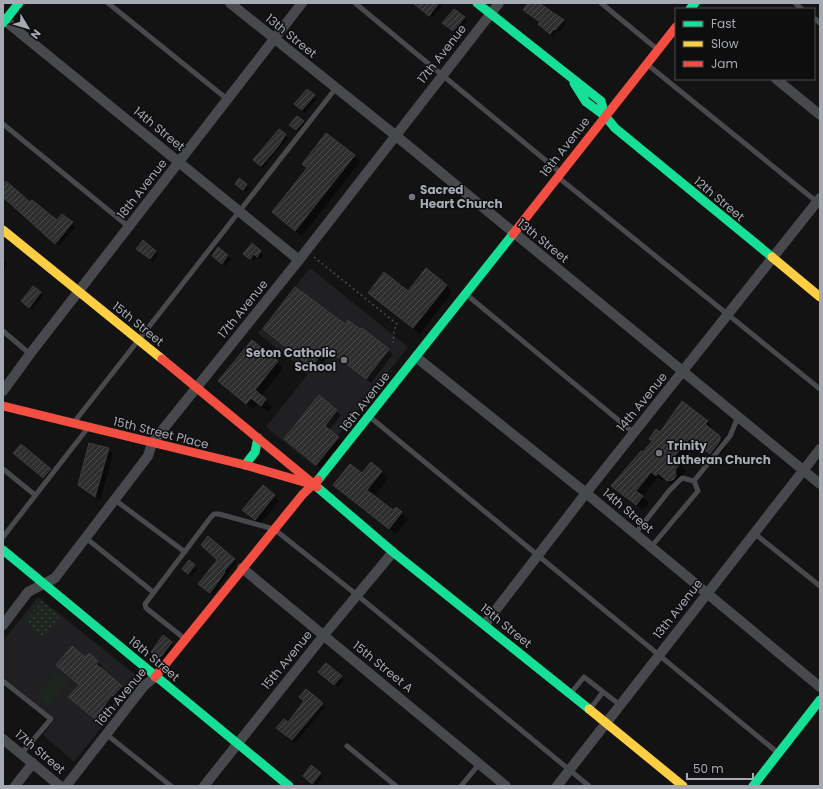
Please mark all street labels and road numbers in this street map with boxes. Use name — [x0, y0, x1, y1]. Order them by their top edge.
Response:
street label: 13th Street — [262, 10, 320, 62]
street label: 17th Avenue — [413, 21, 470, 87]
street label: 14th Street — [130, 103, 189, 155]
street label: 16th Avenue — [536, 113, 593, 180]
street label: 18th Avenue — [113, 155, 170, 222]
street label: 12th Street — [690, 172, 748, 225]
street label: 13th Street — [514, 215, 572, 267]
street label: 17th Avenue — [214, 276, 271, 342]
street label: 15th Street — [109, 298, 168, 350]
street label: 16th Avenue — [336, 368, 393, 435]
street label: 14th Avenue — [612, 368, 671, 435]
street label: 15th Street Place — [112, 412, 211, 453]
street label: 14th Street — [599, 484, 657, 537]
street label: 13th Avenue — [649, 575, 706, 642]
street label: 15th Street — [477, 600, 536, 652]
street label: 15th Avenue — [257, 626, 316, 693]
street label: 16th Street — [125, 632, 183, 685]
street label: 15th Street A — [350, 637, 417, 696]
street label: 16th Avenue — [91, 664, 150, 730]
street label: 17th Street — [12, 726, 69, 778]

